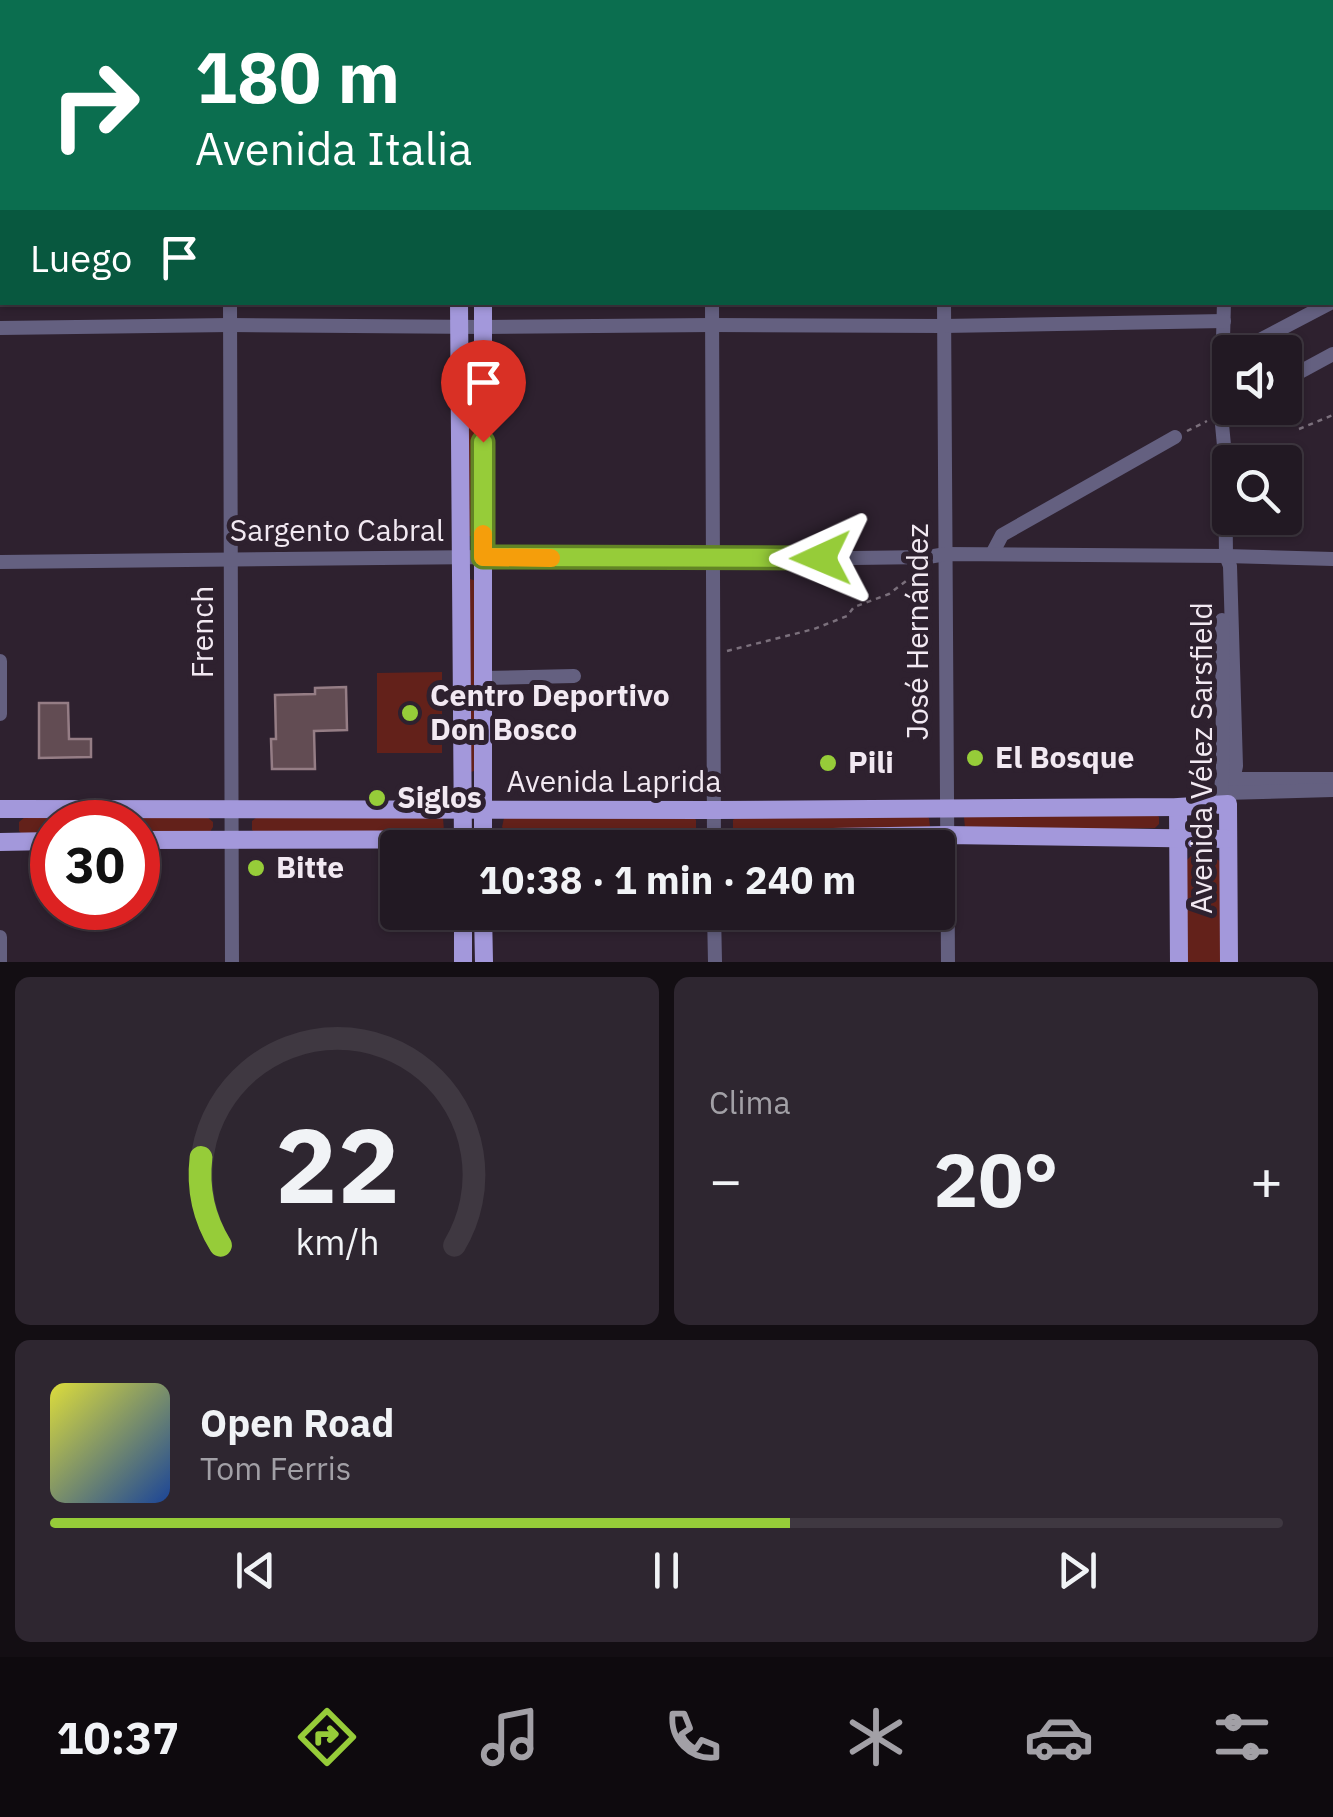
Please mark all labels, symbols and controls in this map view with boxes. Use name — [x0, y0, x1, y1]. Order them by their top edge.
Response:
text: 180 m — [195, 31, 400, 122]
icon: right — [30, 40, 160, 170]
text: Avenida Italia — [195, 119, 472, 177]
icon: arrive — [152, 230, 207, 285]
text: Luego — [30, 233, 132, 282]
map controls — [1212, 335, 1302, 535]
button: sound — [1212, 335, 1302, 425]
pin — [441, 340, 526, 443]
icon: arrive — [456, 355, 511, 410]
button: search — [1212, 445, 1302, 535]
position arrow — [769, 506, 873, 610]
street label: Sargento Cabral — [230, 510, 444, 549]
street label: José Hernández — [897, 524, 936, 740]
street label: French — [182, 586, 221, 678]
street label: Avenida Vélez Sarsfield — [1181, 602, 1220, 914]
place label: Centro Deportivo Don Bosco — [430, 675, 670, 748]
marker: Centro Deportivo Don Bosco — [399, 702, 421, 724]
place label: El Bosque — [995, 737, 1134, 776]
place label: Pili — [848, 742, 894, 781]
marker: El Bosque — [964, 747, 986, 769]
marker: Pili — [817, 752, 839, 774]
street label: Avenida Laprida — [506, 761, 722, 800]
place label: Siglos — [397, 777, 482, 816]
marker: Siglos — [366, 787, 388, 809]
speed limit sign: 30 — [30, 800, 160, 930]
place label: Bitte — [276, 847, 344, 886]
text: 10:38 · 1 min · 240 m — [479, 855, 856, 904]
marker: Bitte — [245, 857, 267, 879]
text: Clima — [709, 1081, 791, 1123]
text: 22 — [275, 1096, 399, 1232]
text: 20° — [933, 1130, 1059, 1228]
text: − — [709, 1144, 742, 1215]
text: + — [1250, 1144, 1283, 1215]
text: km/h — [295, 1218, 379, 1265]
text: Open Road — [200, 1398, 394, 1447]
text: Tom Ferris — [200, 1447, 351, 1489]
icon: previous — [228, 1543, 283, 1598]
icon: pause — [639, 1543, 694, 1598]
icon: next — [1050, 1543, 1105, 1598]
icon: directions — [292, 1702, 362, 1772]
icon: music — [475, 1702, 545, 1772]
icon: phone — [658, 1702, 728, 1772]
icon: climate — [841, 1702, 911, 1772]
icon: car — [1024, 1702, 1094, 1772]
icon: filters — [1207, 1702, 1277, 1772]
text: 10:37 — [56, 1708, 179, 1766]

